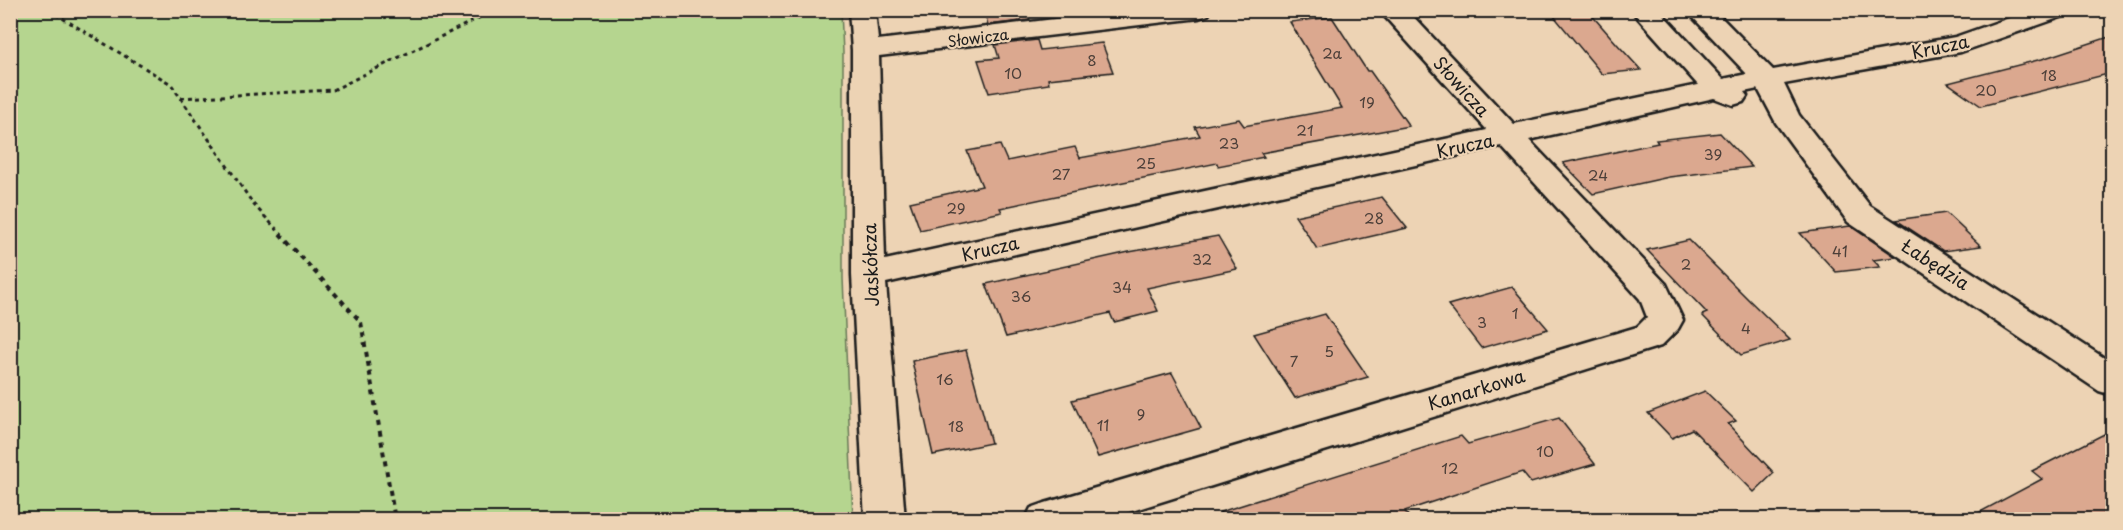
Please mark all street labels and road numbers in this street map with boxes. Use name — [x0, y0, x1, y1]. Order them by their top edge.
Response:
street label: Słowicza — [946, 22, 1010, 52]
street label: Krucza — [1909, 27, 1972, 65]
street label: Słowicza — [1427, 50, 1497, 123]
street label: Krucza — [1434, 126, 1497, 164]
street label: Jaskółcza — [855, 222, 885, 307]
street label: Krucza — [959, 228, 1022, 268]
street label: Łabędzia — [1896, 231, 1975, 296]
street label: Kanarkowa — [1424, 361, 1529, 417]

